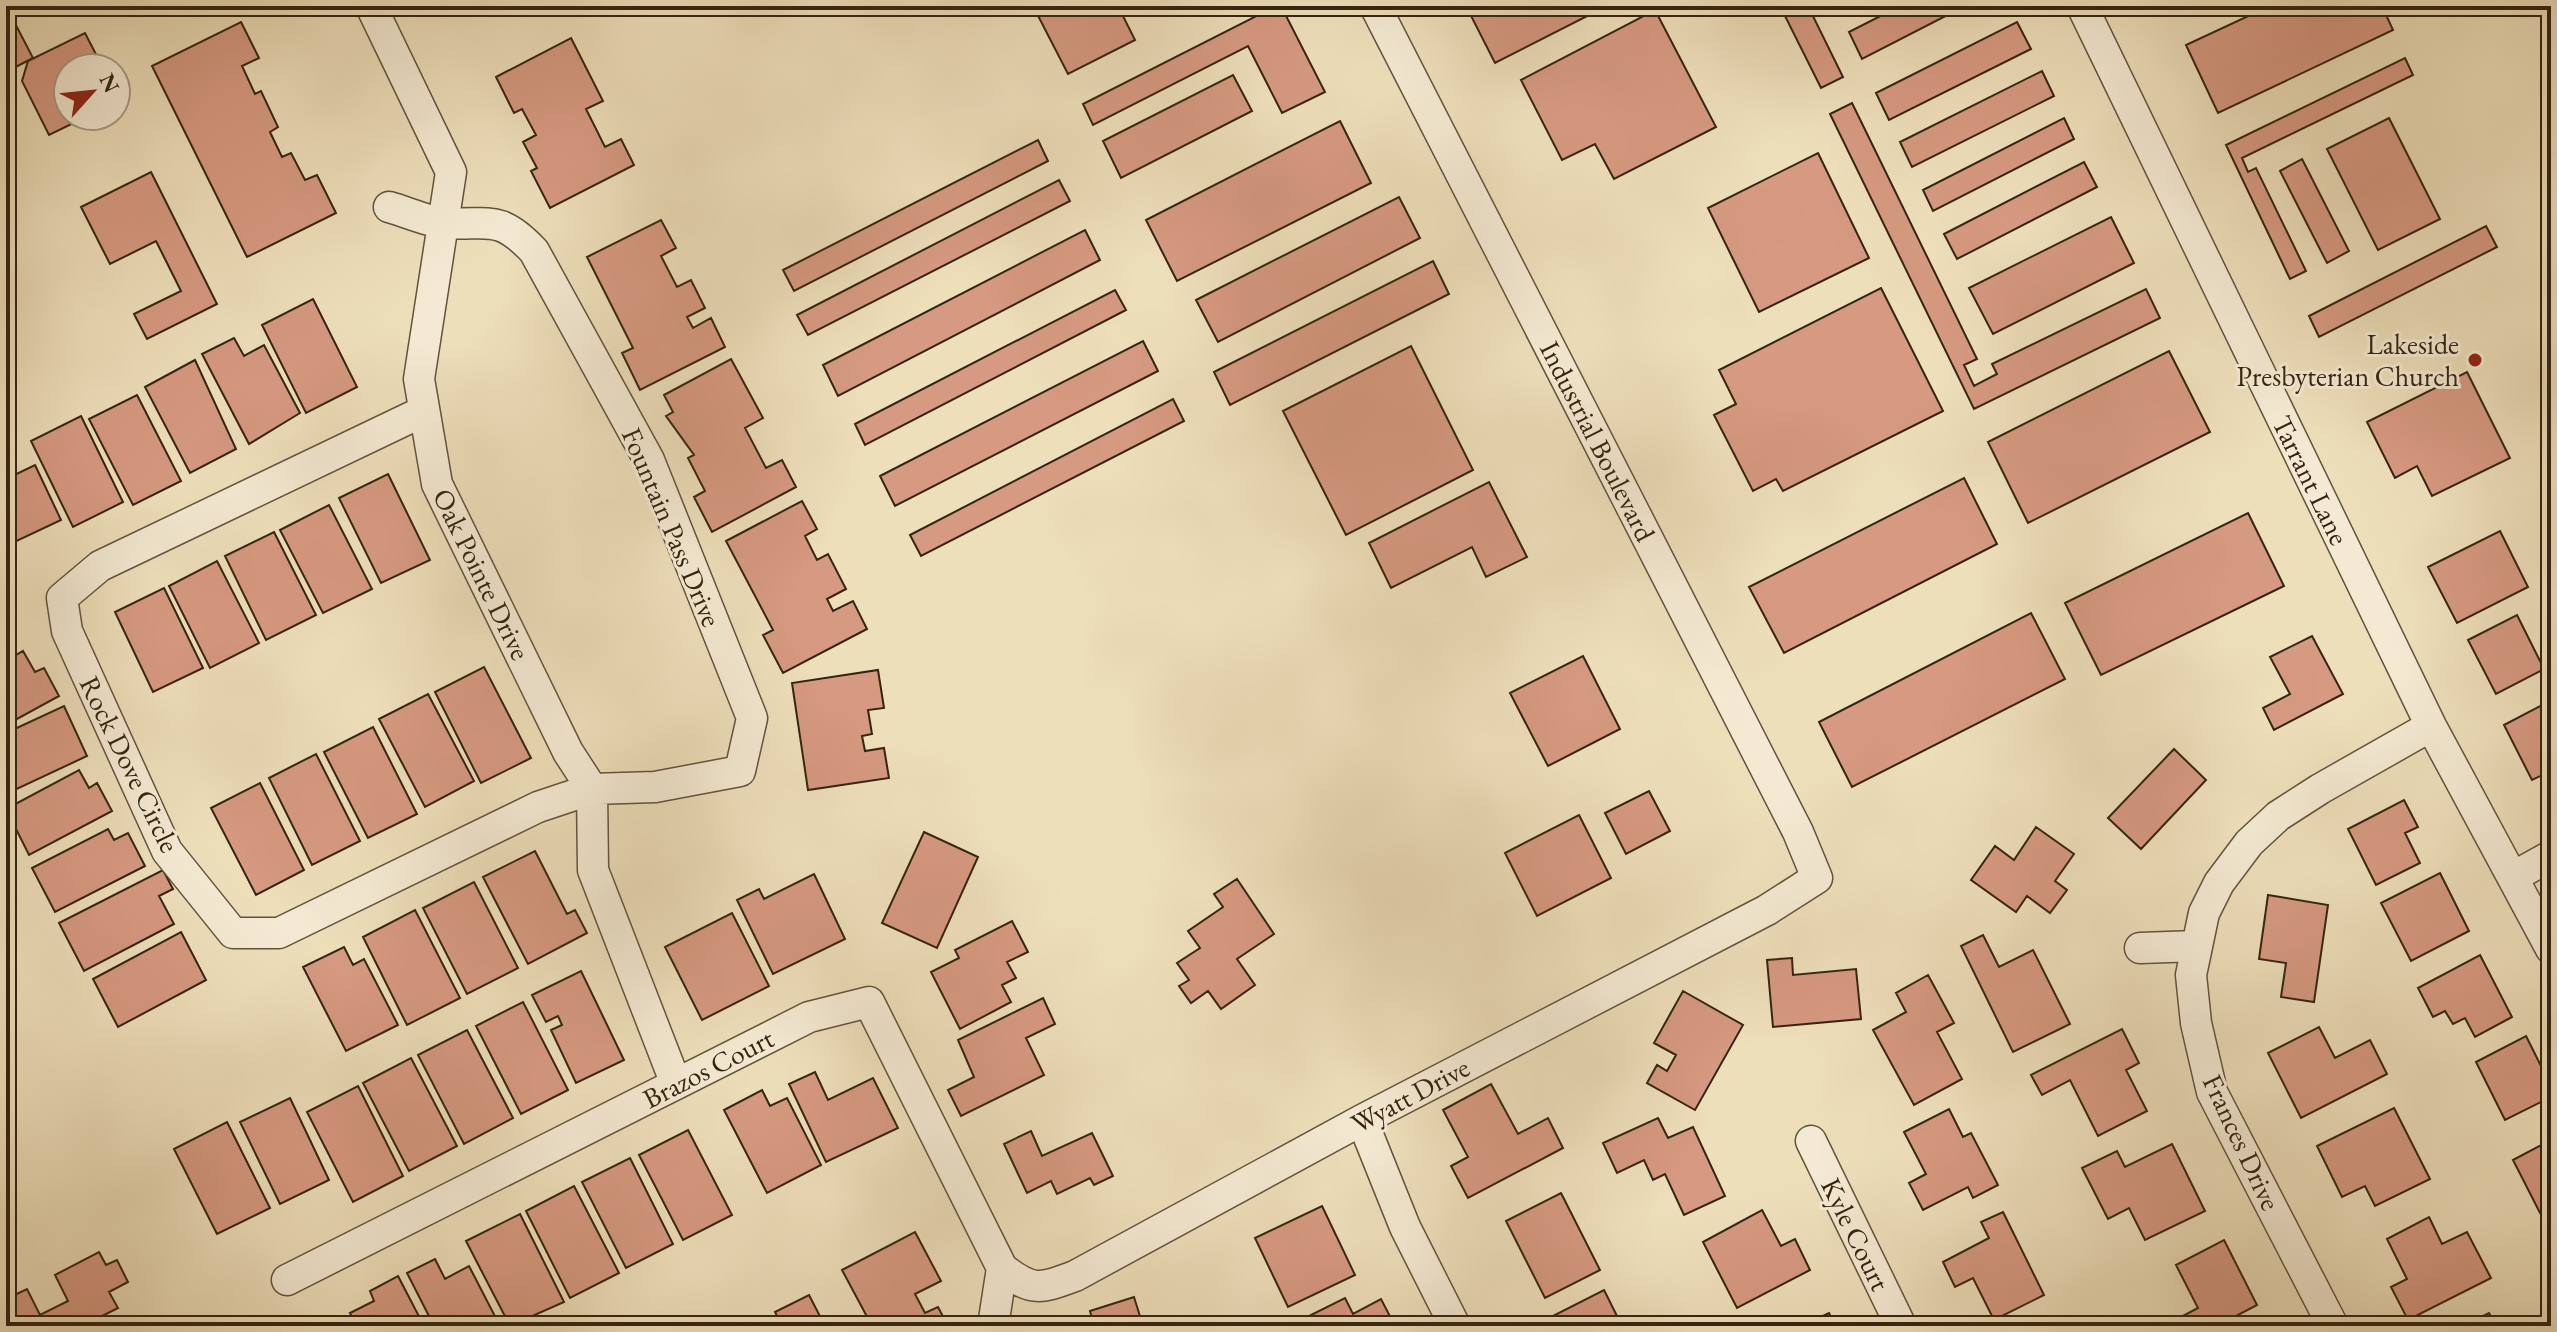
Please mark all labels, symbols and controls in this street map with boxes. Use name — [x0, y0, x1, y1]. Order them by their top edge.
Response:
north arrow — [52, 52, 132, 132]
text: N — [92, 69, 126, 98]
place label: Lakeside Presbyterian Church — [2237, 326, 2459, 394]
street label: Industrial Boulevard — [1532, 335, 1664, 548]
marker: Lakeside Presbyterian Church — [2466, 351, 2484, 369]
street label: Tarrant Lane — [2264, 410, 2358, 551]
street label: Fountain Pass Drive — [614, 422, 730, 632]
street label: Oak Pointe Drive — [425, 483, 539, 666]
street label: Rock Dove Circle — [72, 670, 188, 858]
street label: Brazos Court — [637, 1020, 780, 1116]
street label: Wyatt Drive — [1345, 1049, 1475, 1141]
street label: Frances Drive — [2195, 1068, 2289, 1216]
street label: Kyle Court — [1813, 1172, 1899, 1297]

